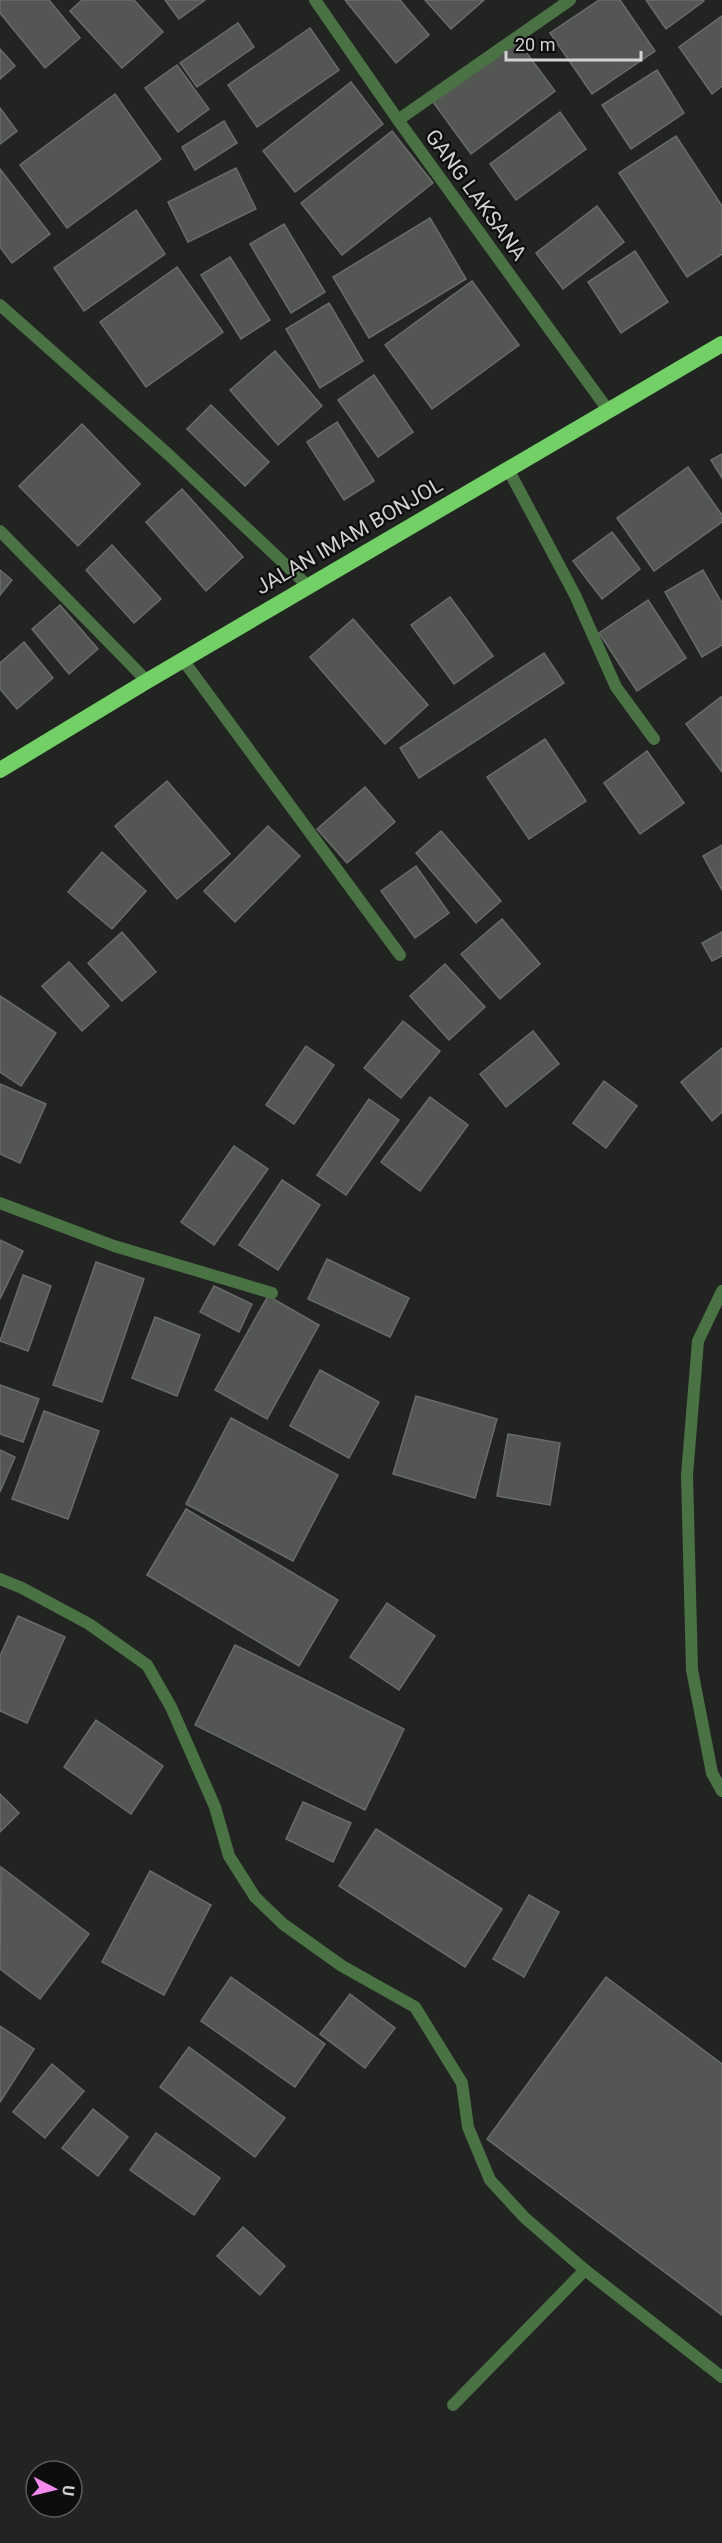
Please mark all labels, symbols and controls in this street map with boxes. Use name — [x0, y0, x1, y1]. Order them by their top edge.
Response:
scale bar — [506, 24, 641, 62]
text: 20 m — [515, 34, 555, 55]
street label: GANG LAKSANA — [420, 125, 532, 265]
street label: JALAN IMAM BONJOL — [251, 473, 447, 599]
north arrow — [24, 2459, 84, 2519]
text: U — [58, 2484, 78, 2497]

